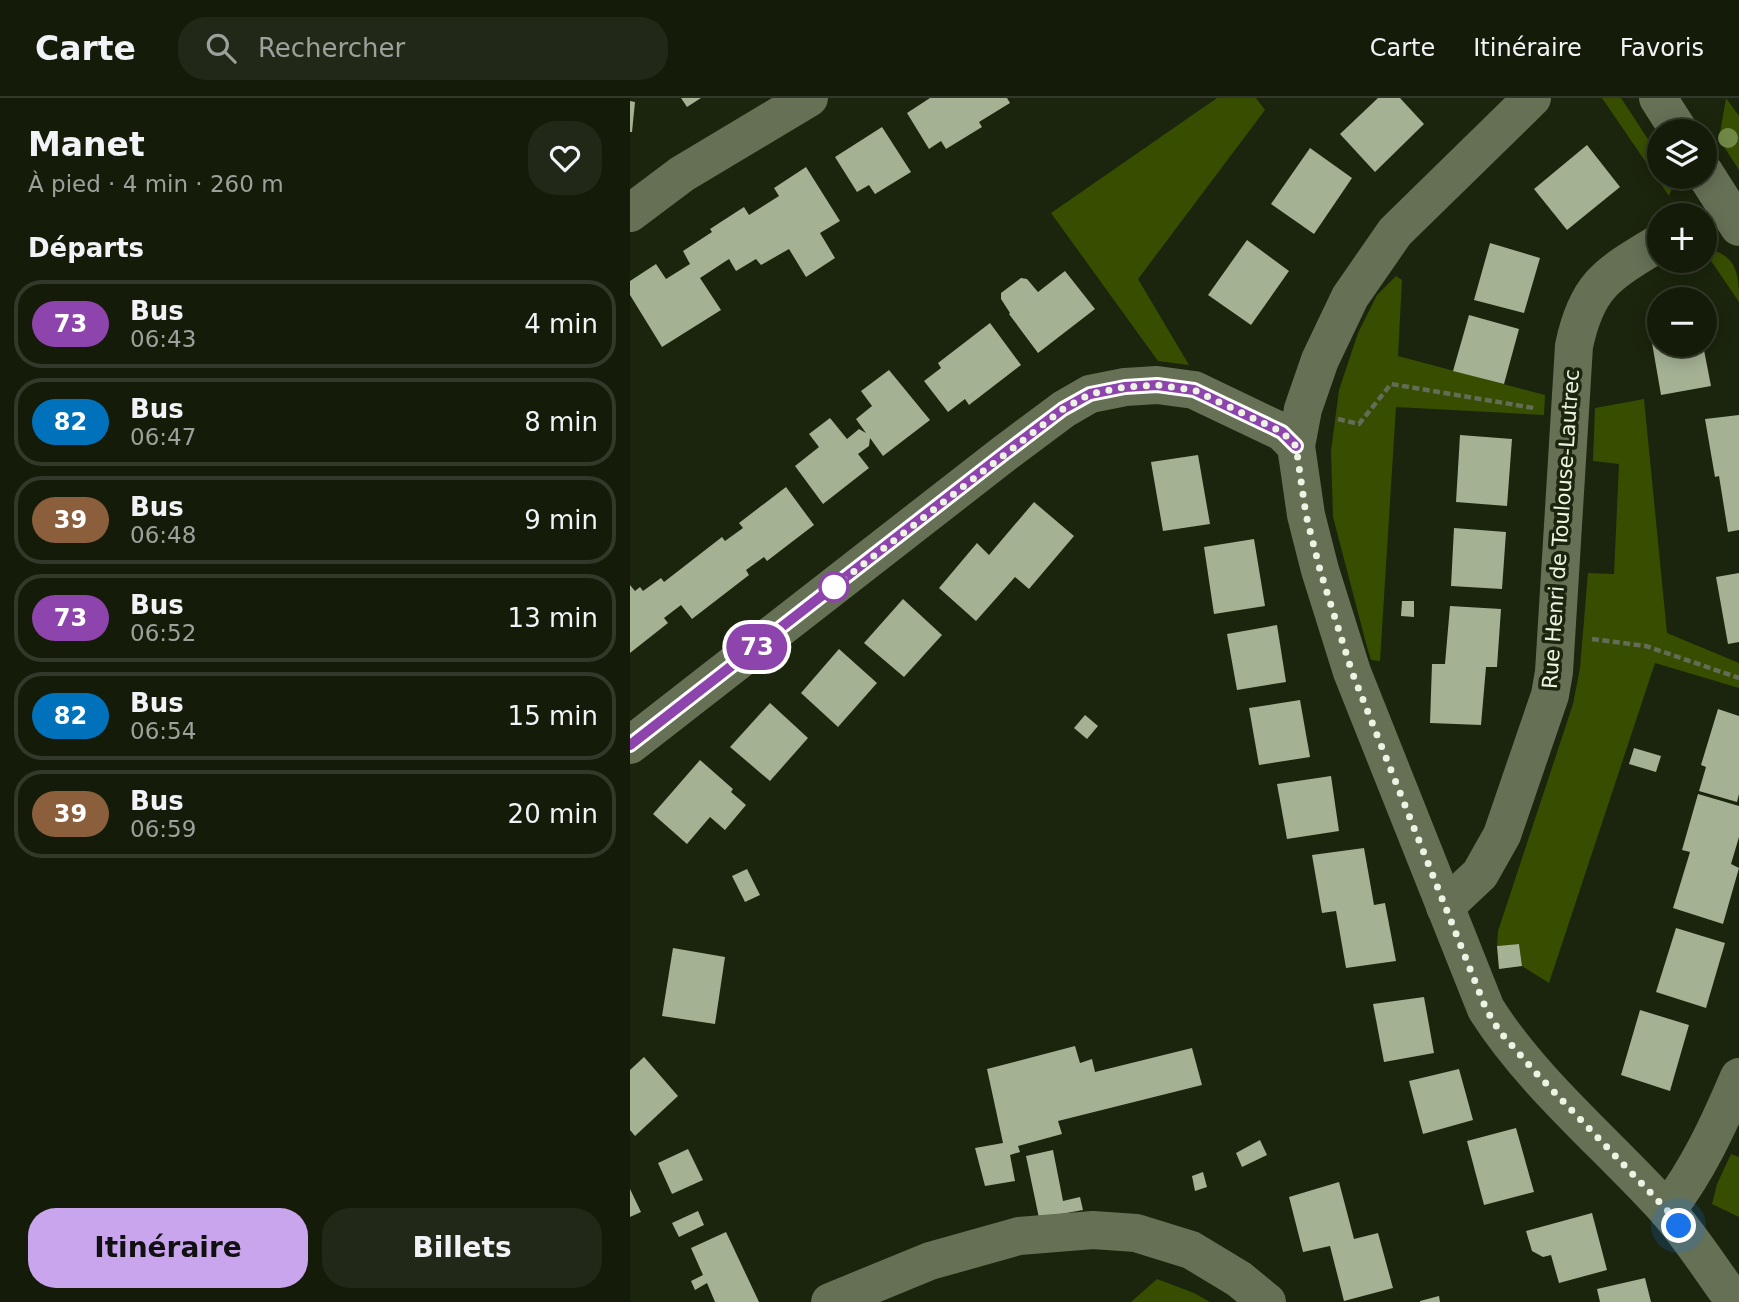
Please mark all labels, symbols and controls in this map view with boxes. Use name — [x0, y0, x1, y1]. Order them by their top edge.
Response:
search box — [178, 17, 668, 80]
text: Carte — [35, 29, 136, 68]
icon: search — [202, 29, 240, 67]
text: Rechercher — [258, 33, 405, 63]
text: Carte — [1370, 34, 1435, 62]
text: Itinéraire — [1473, 34, 1582, 62]
text: Favoris — [1620, 34, 1704, 62]
map controls — [1647, 119, 1717, 357]
button: layers — [1647, 119, 1717, 189]
button: heart — [528, 121, 602, 195]
text: Manet — [28, 125, 145, 164]
text: À pied · 4 min · 260 m — [28, 171, 284, 197]
button: + — [1647, 203, 1717, 273]
text: Départs — [28, 233, 144, 263]
button: − — [1647, 287, 1717, 357]
text: Bus — [130, 296, 184, 326]
text: 4 min — [524, 309, 598, 339]
text: 73 — [54, 310, 87, 338]
text: 06:43 — [130, 326, 196, 352]
street label: Rue Henri de Toulouse-Lautrec — [1538, 368, 1584, 690]
text: Bus — [130, 394, 184, 424]
text: 8 min — [524, 407, 598, 437]
text: 82 — [54, 408, 87, 436]
text: 06:47 — [130, 424, 196, 450]
text: Bus — [130, 492, 184, 522]
text: 9 min — [524, 505, 598, 535]
text: 39 — [54, 506, 87, 534]
text: 06:48 — [130, 522, 196, 548]
unlabelled marker — [819, 572, 849, 602]
text: Bus — [130, 590, 184, 620]
text: 13 min — [508, 603, 598, 633]
text: 73 — [54, 604, 87, 632]
text: 06:52 — [130, 620, 196, 646]
line badge: 73 — [726, 624, 788, 670]
text: 73 — [740, 633, 774, 661]
text: Bus — [130, 688, 184, 718]
text: 15 min — [508, 701, 598, 731]
text: 82 — [54, 702, 87, 730]
text: 06:54 — [130, 718, 196, 744]
text: Bus — [130, 786, 184, 816]
text: 20 min — [508, 799, 598, 829]
text: 39 — [54, 800, 87, 828]
text: 06:59 — [130, 816, 196, 842]
button: Itinéraire — [28, 1208, 308, 1288]
button: Billets — [322, 1208, 602, 1288]
your location — [1661, 1208, 1696, 1243]

